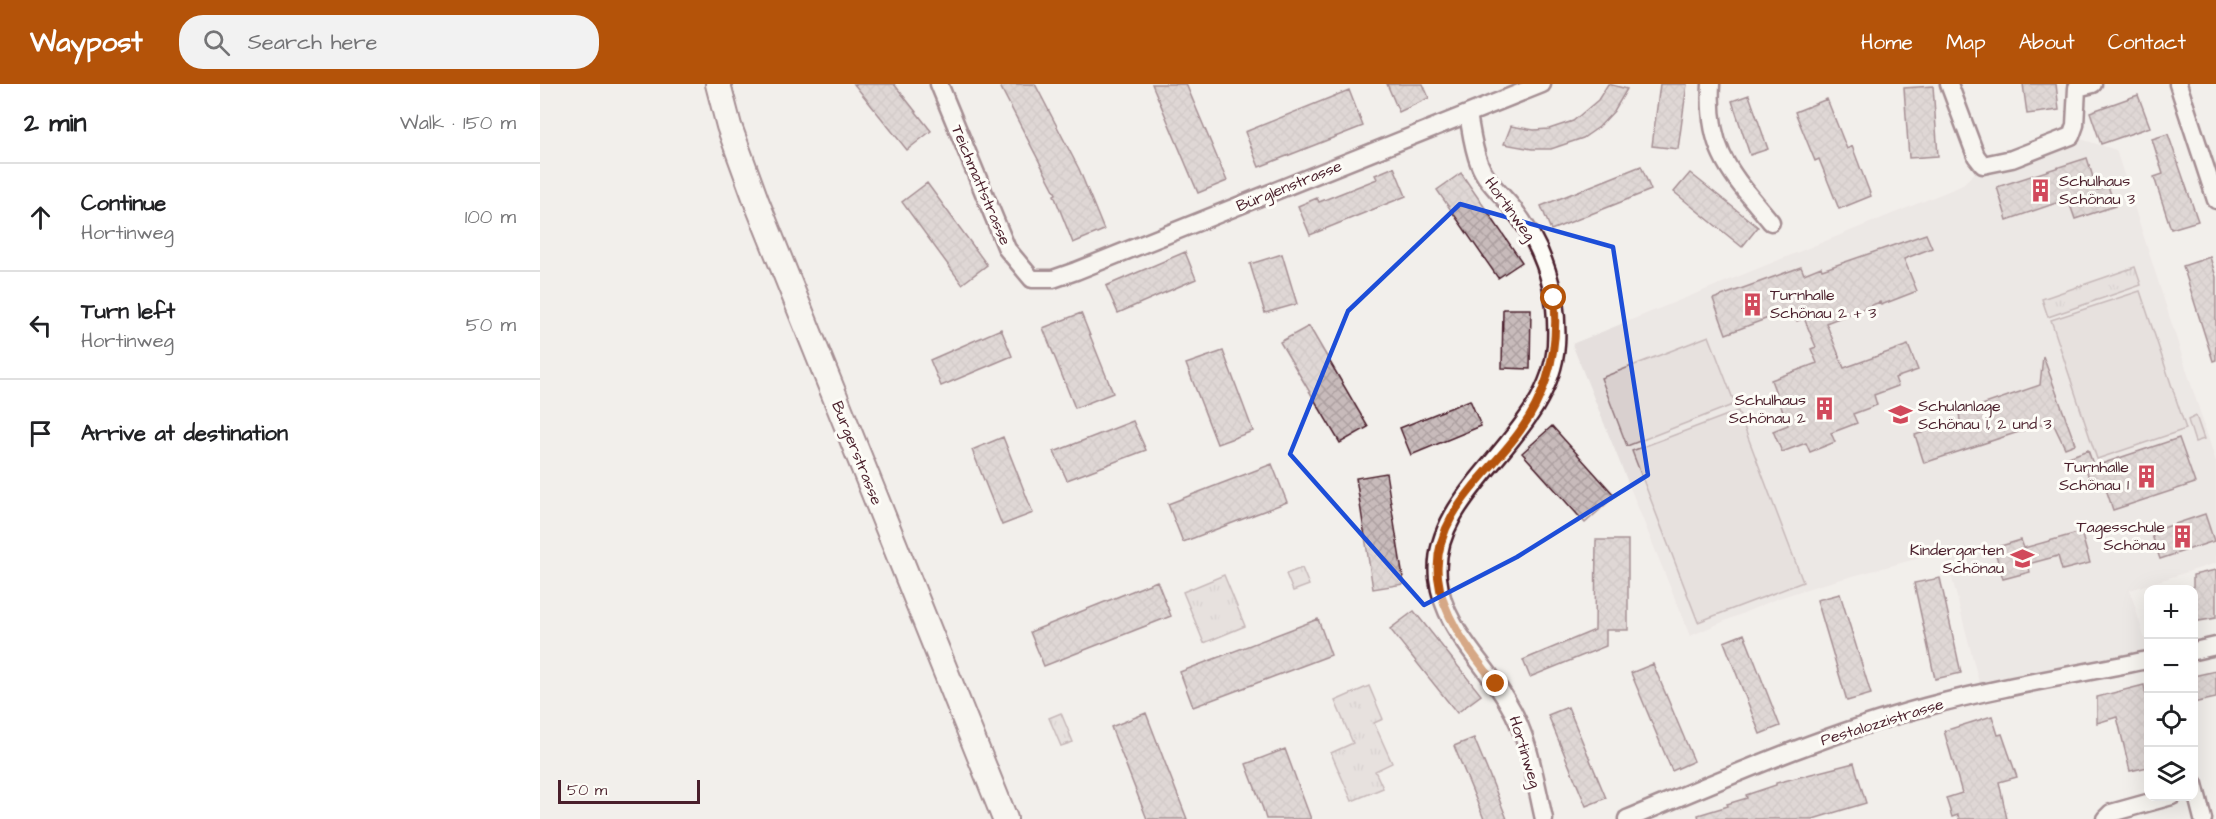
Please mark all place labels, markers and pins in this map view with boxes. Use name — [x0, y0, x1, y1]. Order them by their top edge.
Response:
place label: Schulhaus Schönau 3 — [2059, 170, 2135, 210]
building icon: Schulhaus Schönau 3 — [2028, 177, 2054, 203]
place label: Turnhalle Schönau 2 + 3 — [1770, 284, 1877, 324]
building icon: Turnhalle Schönau 2 + 3 — [1739, 291, 1765, 317]
place label: Schulhaus Schönau 2 — [1729, 389, 1806, 429]
place label: Schulanlage Schönau 1, 2 und 3 — [1918, 395, 2052, 435]
building icon: Schulhaus Schönau 2 — [1811, 396, 1837, 422]
school or university icon: Schulanlage Schönau 1, 2 und 3 — [1887, 402, 1913, 428]
place label: Turnhalle Schönau 1 — [2059, 456, 2129, 496]
building icon: Turnhalle Schönau 1 — [2134, 463, 2160, 489]
place label: Tagesschule Schönau — [2077, 516, 2165, 556]
building icon: Tagesschule Schönau — [2170, 523, 2196, 549]
place label: Kindergarten Schönau — [1910, 539, 2004, 579]
school or university icon: Kindergarten Schönau — [2009, 546, 2035, 572]

